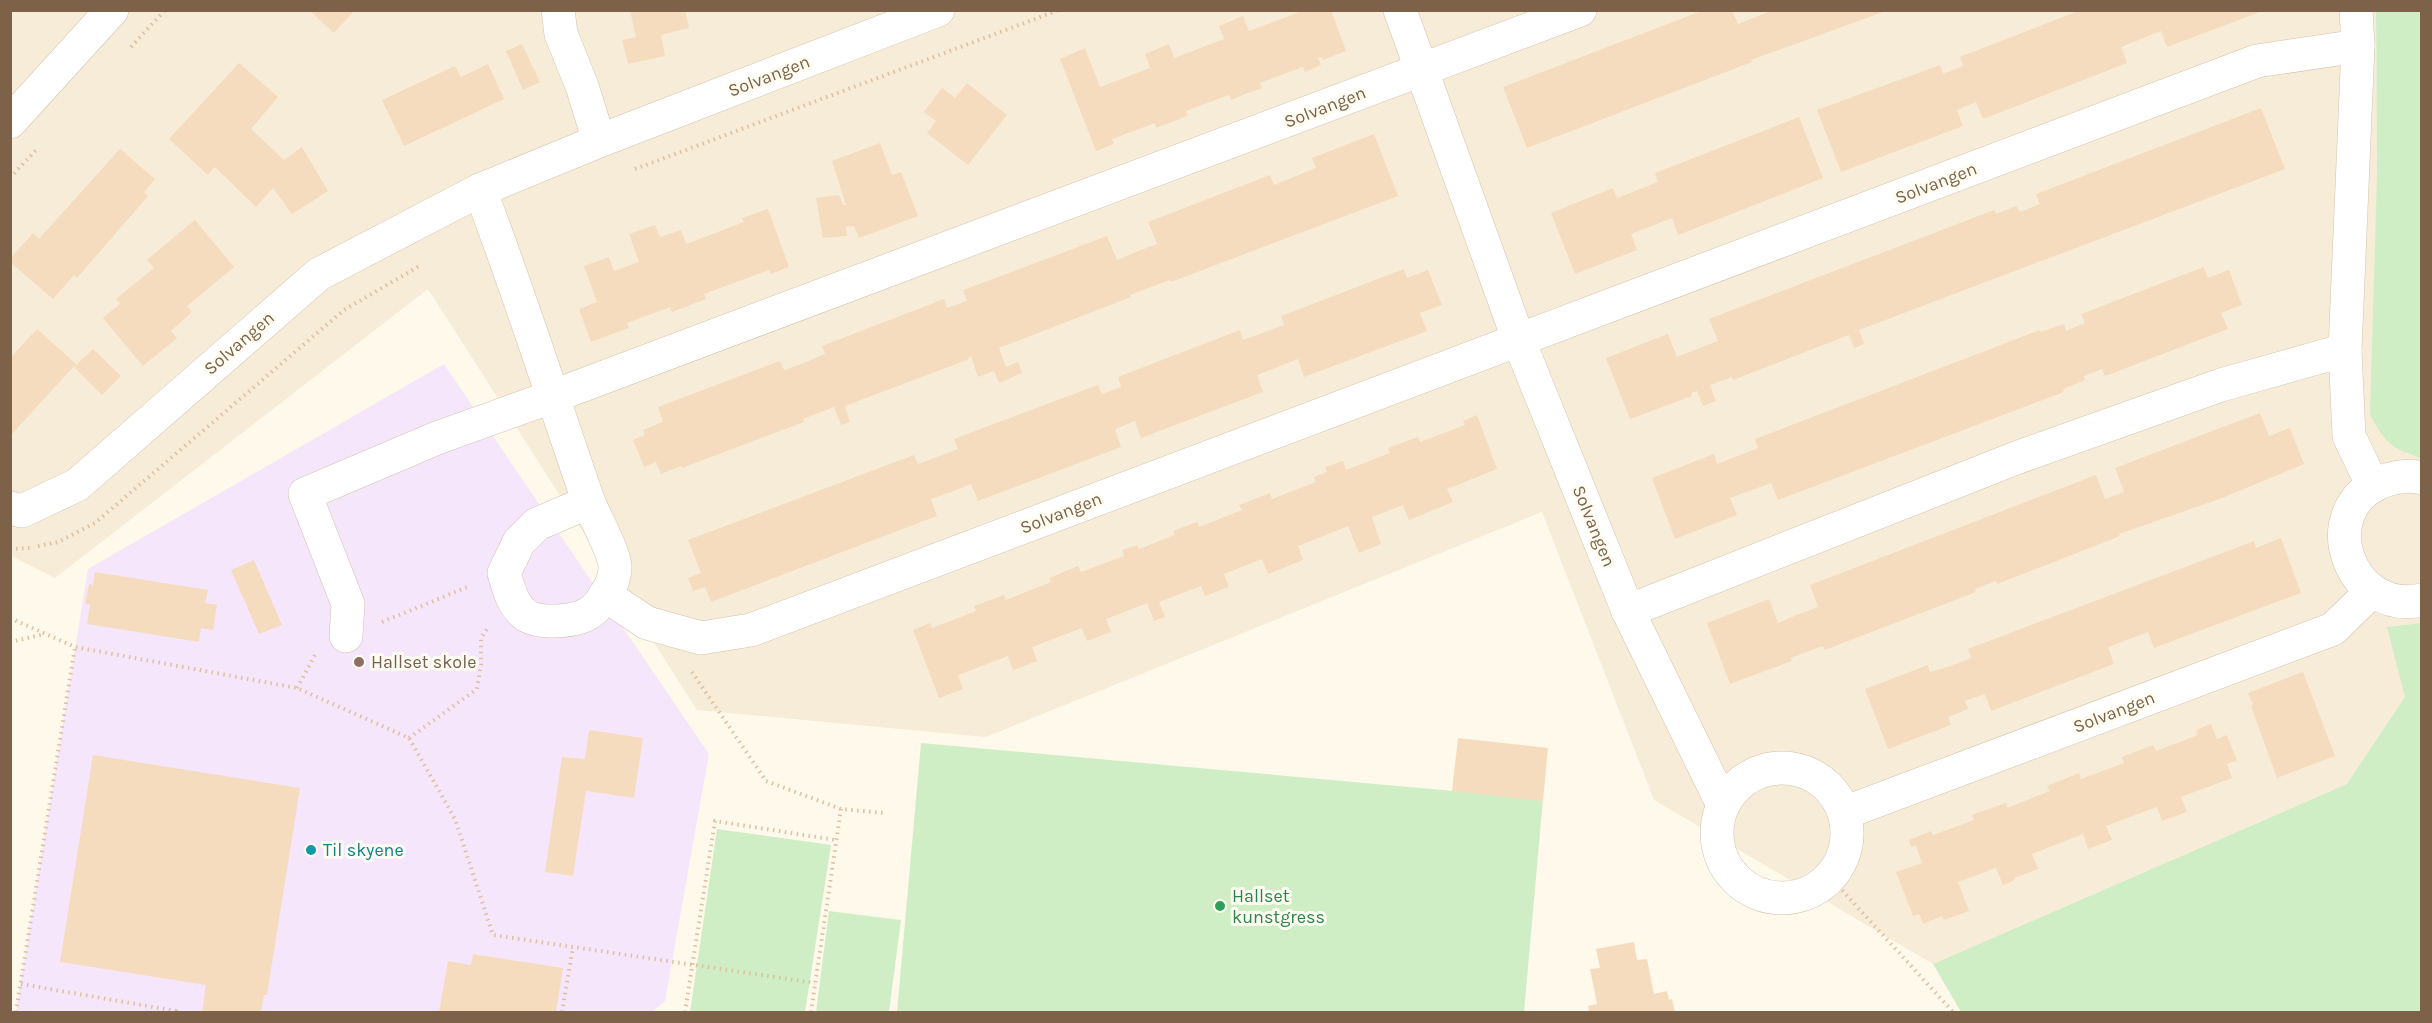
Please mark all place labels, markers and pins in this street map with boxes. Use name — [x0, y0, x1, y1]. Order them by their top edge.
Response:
place label: Hallset skole — [371, 651, 477, 673]
marker: Hallset skole — [352, 655, 366, 669]
place label: Til skyene — [323, 839, 404, 861]
marker: Til skyene — [304, 843, 318, 857]
place label: Hallset kunstgress — [1232, 885, 1325, 928]
marker: Hallset kunstgress — [1213, 899, 1227, 913]

